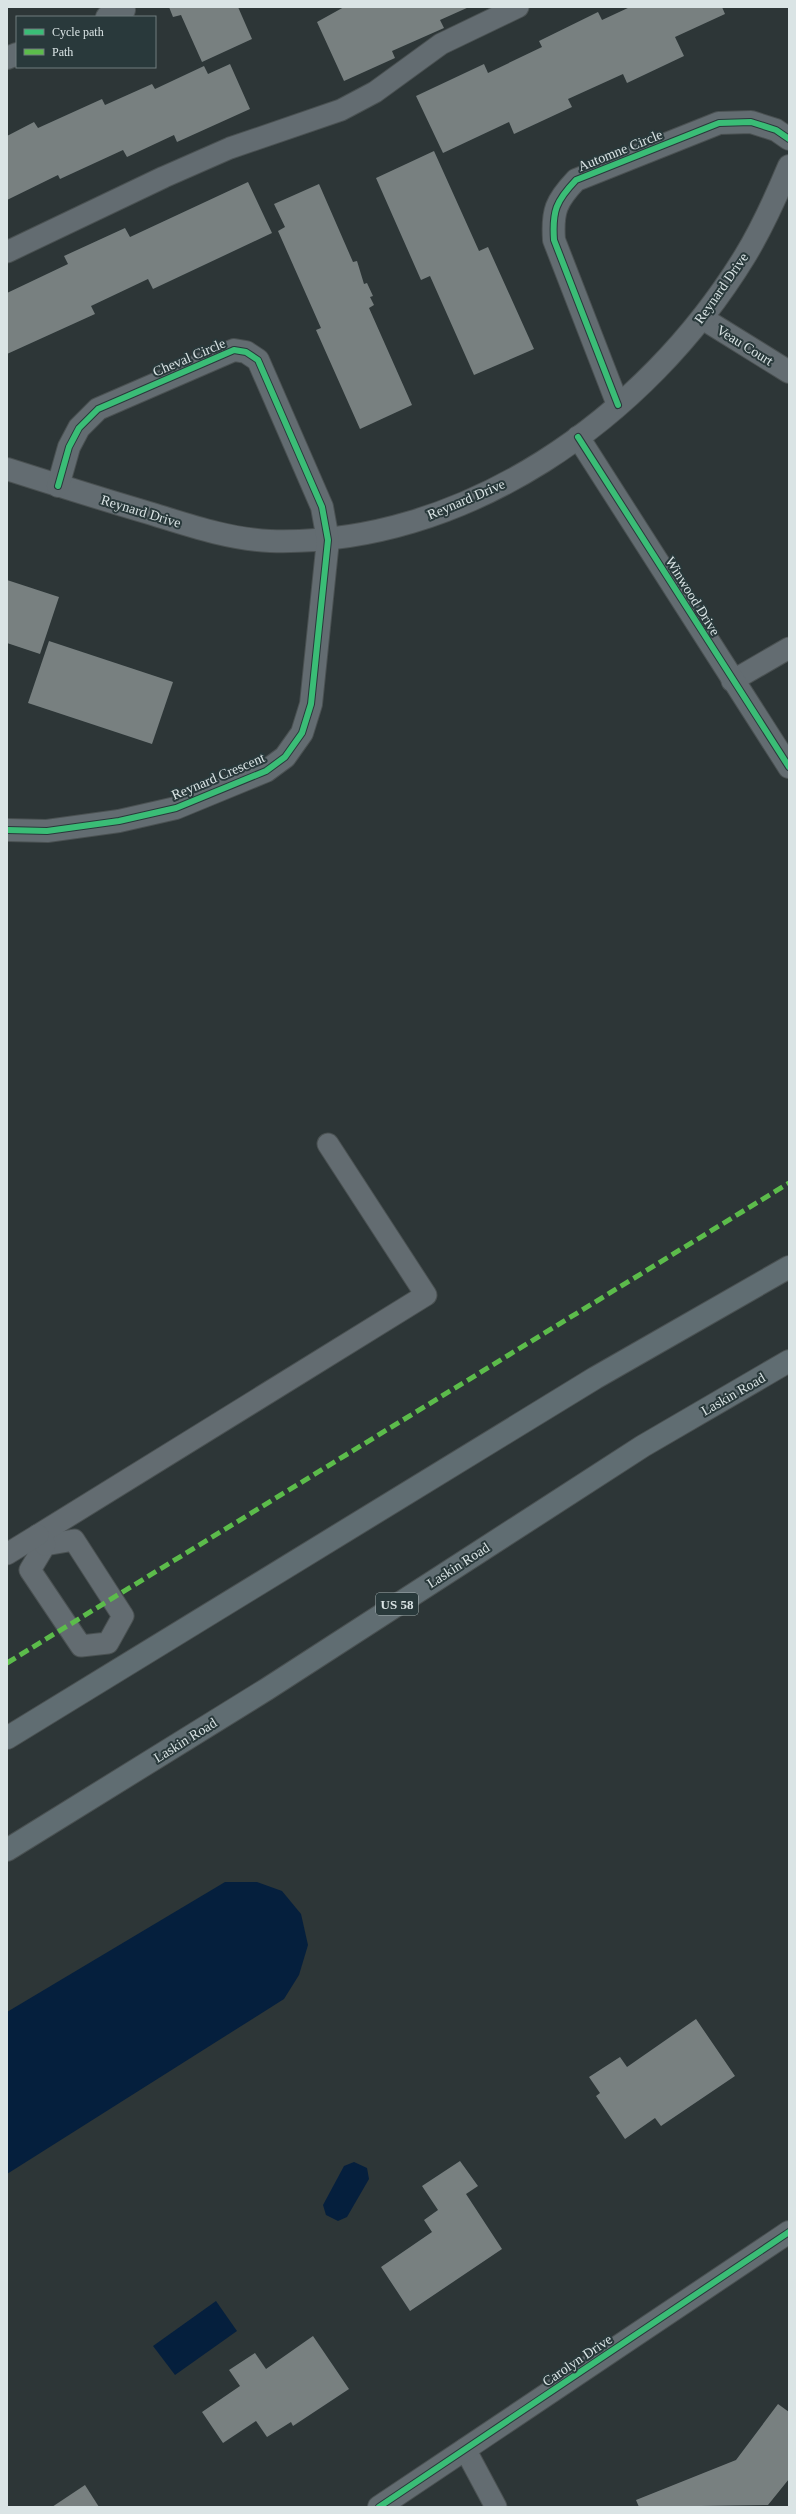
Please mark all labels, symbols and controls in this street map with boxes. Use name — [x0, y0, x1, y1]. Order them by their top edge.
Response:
legend — [16, 16, 156, 68]
text: Cycle path — [52, 25, 104, 39]
text: Path — [52, 45, 73, 59]
street label: Automne Circle — [576, 127, 665, 174]
street label: Reynard Drive — [692, 250, 751, 327]
street label: Veau Court — [714, 322, 776, 369]
street label: Cheval Circle — [151, 335, 228, 379]
street label: Reynard Drive — [425, 476, 507, 523]
street label: Reynard Drive — [99, 492, 183, 531]
street label: Winwood Drive — [662, 554, 723, 638]
street label: Reynard Crescent — [169, 750, 267, 803]
street label: Laskin Road — [699, 1370, 768, 1419]
street label: Laskin Road — [424, 1540, 492, 1591]
road number: US 58 — [376, 1593, 418, 1615]
street label: Laskin Road — [151, 1715, 219, 1766]
street label: Carolyn Drive — [540, 2332, 615, 2389]

